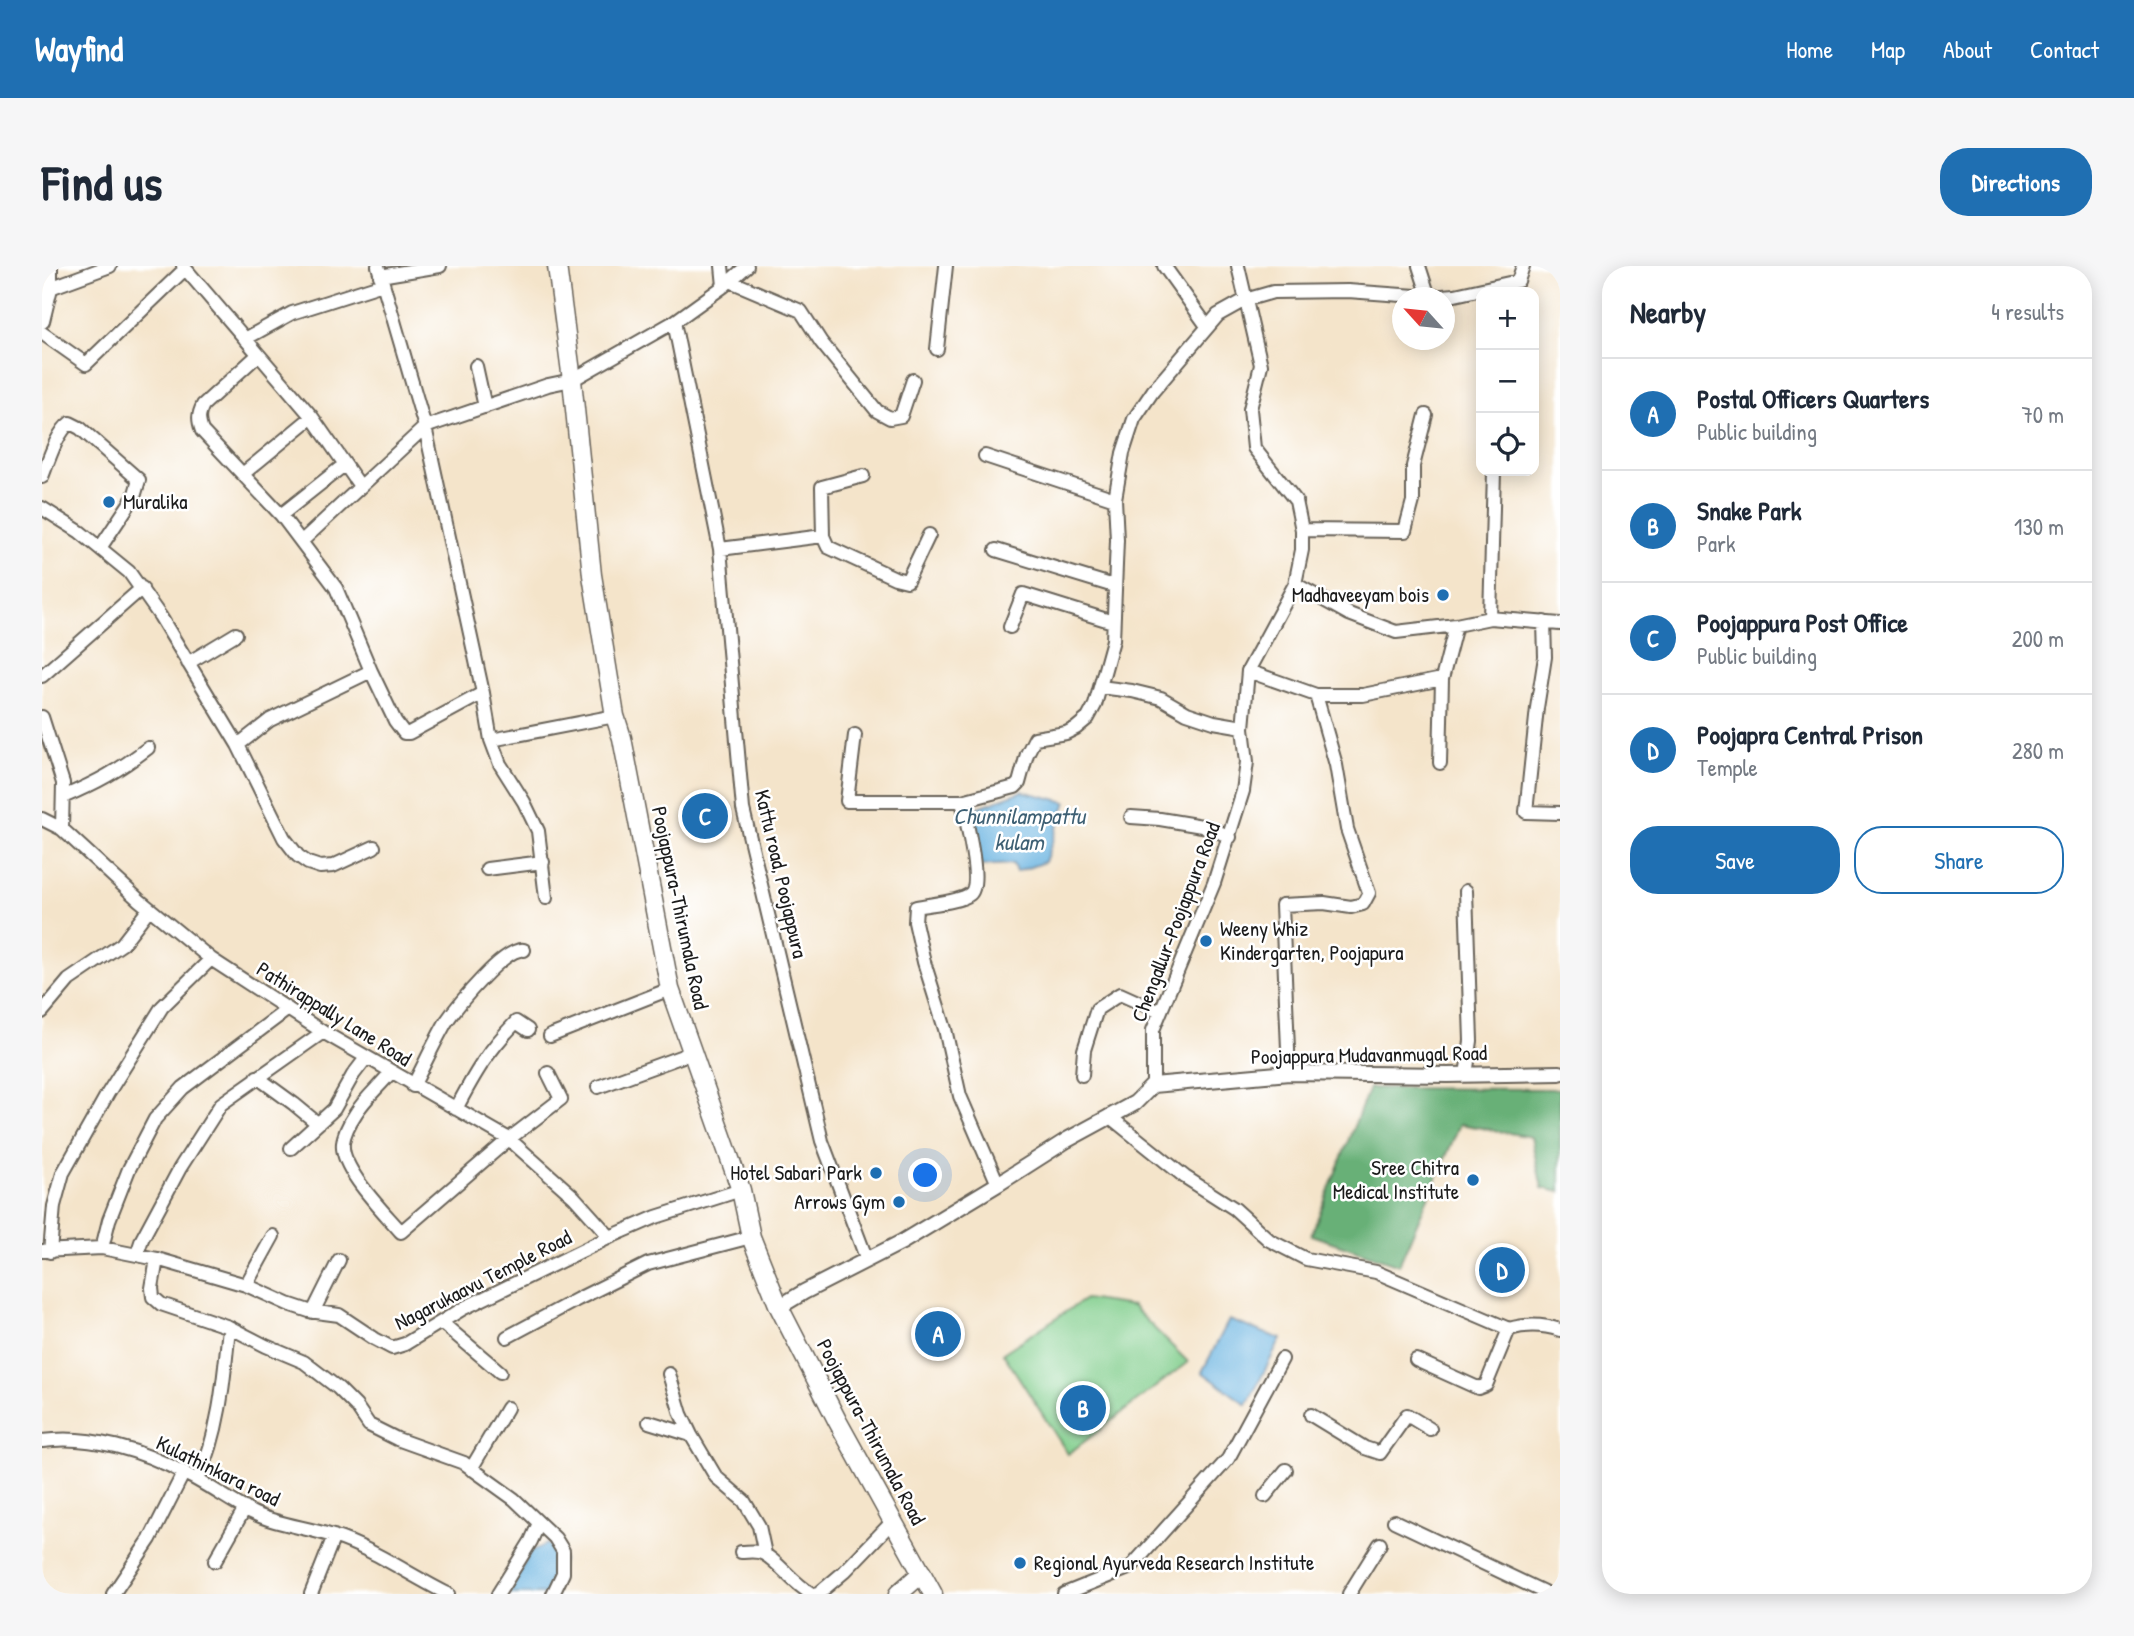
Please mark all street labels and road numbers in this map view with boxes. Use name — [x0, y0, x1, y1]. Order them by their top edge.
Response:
street label: Kattu road, Poojappura — [748, 787, 815, 961]
street label: Poojappura-Thirumala Road — [645, 804, 716, 1012]
street label: Chengallur-Poojappura Road — [1124, 818, 1227, 1026]
street label: Pathirappally Lane Road — [251, 954, 417, 1073]
street label: Poojappura Mudavanmugal Road — [1251, 1038, 1487, 1071]
street label: Nagarukaavu Temple Road — [389, 1222, 576, 1337]
street label: Poojappura-Thirumala Road — [810, 1334, 933, 1530]
street label: Kulathinkara road — [151, 1428, 285, 1513]

